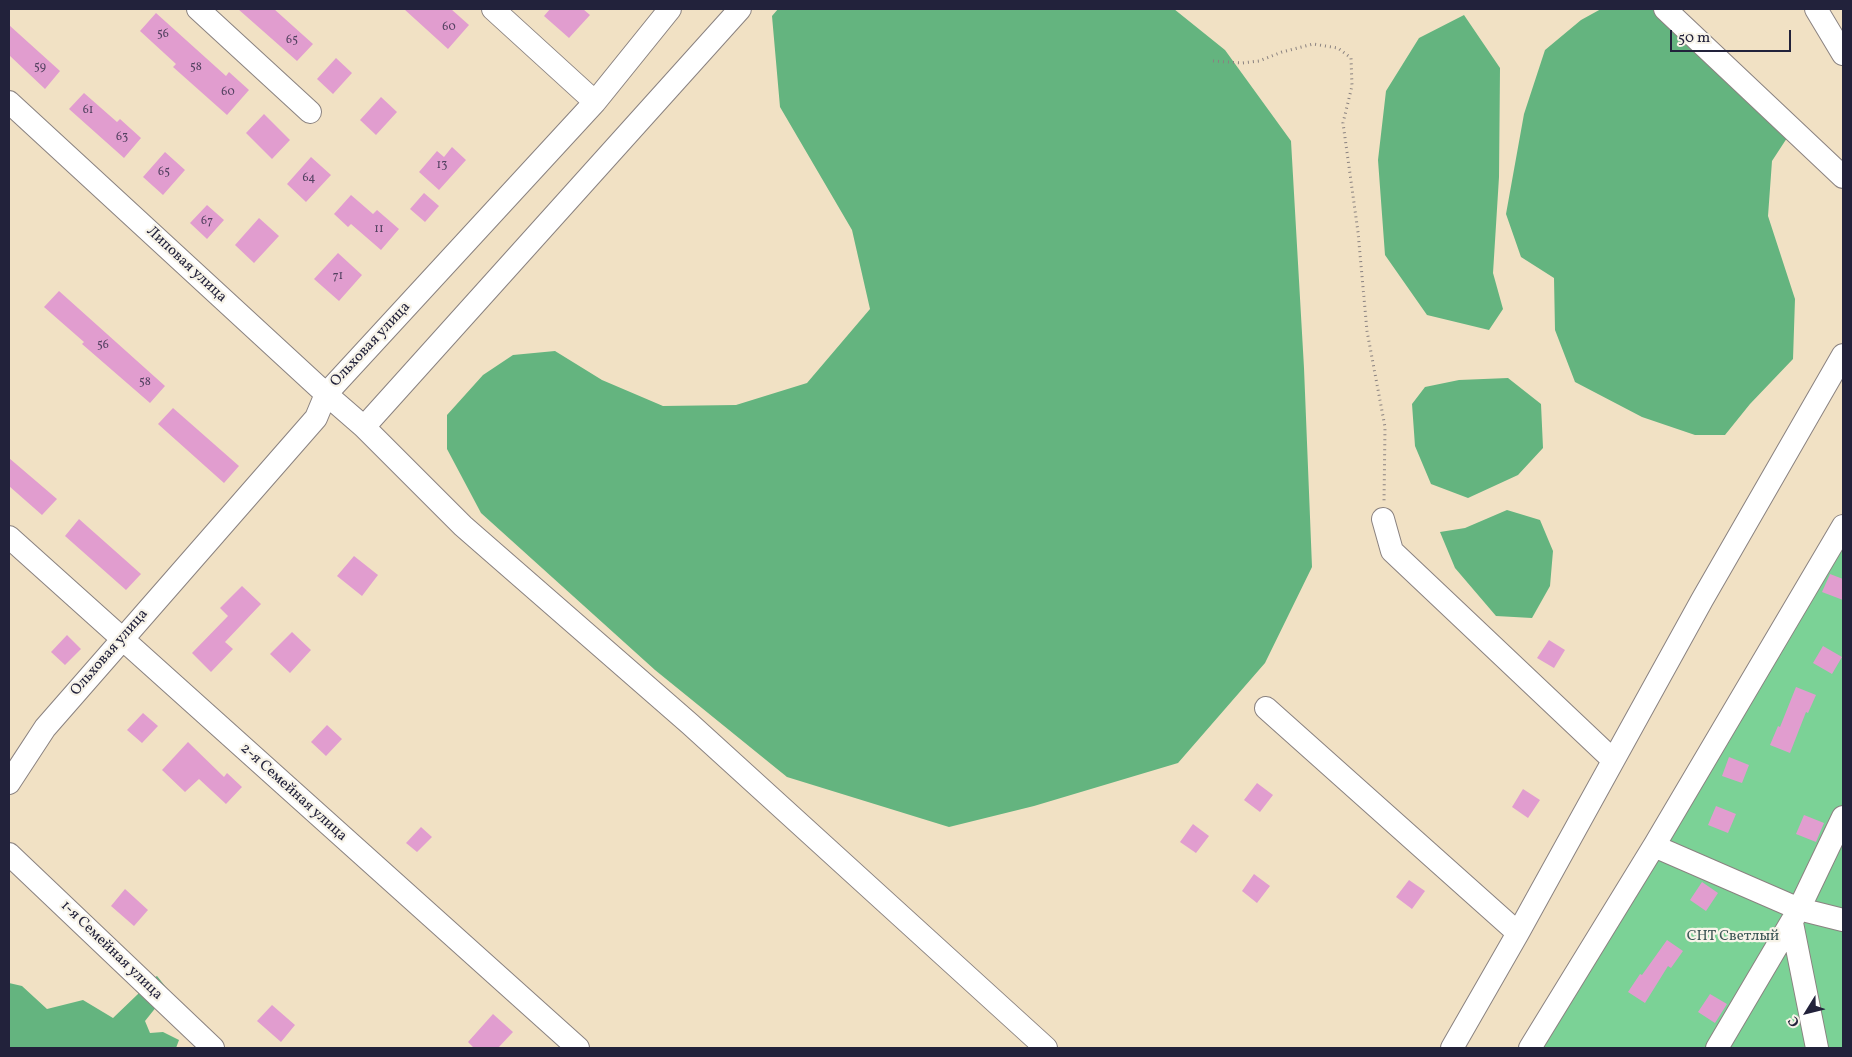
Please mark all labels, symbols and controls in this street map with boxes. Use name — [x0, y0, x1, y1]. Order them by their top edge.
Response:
scale bar — [1672, 20, 1793, 52]
house number: 60 — [442, 21, 456, 35]
house number: 56 — [157, 28, 169, 42]
text: 50 m — [1678, 28, 1710, 49]
house number: 65 — [286, 34, 298, 48]
house number: 59 — [34, 61, 46, 75]
house number: 58 — [190, 61, 202, 75]
house number: 60 — [221, 86, 235, 100]
house number: 61 — [83, 104, 93, 118]
house number: 63 — [116, 131, 128, 145]
house number: 13 — [437, 159, 447, 173]
house number: 65 — [158, 166, 170, 180]
house number: 64 — [303, 172, 315, 186]
house number: 67 — [201, 215, 213, 229]
street label: Липовая улица — [142, 223, 230, 307]
house number: 11 — [374, 223, 384, 237]
house number: 71 — [333, 270, 343, 284]
street label: Ольховая улица — [327, 299, 415, 391]
house number: 56 — [97, 339, 109, 353]
house number: 58 — [139, 376, 151, 390]
street label: Ольховая улица — [67, 606, 153, 700]
street label: 2-я Семейная улица — [236, 740, 350, 846]
street label: 1-я Семейная улица — [56, 898, 166, 1004]
park label: СНТ Светлый — [1687, 928, 1779, 946]
north arrow — [1782, 987, 1832, 1037]
text: С — [1784, 1012, 1805, 1030]

